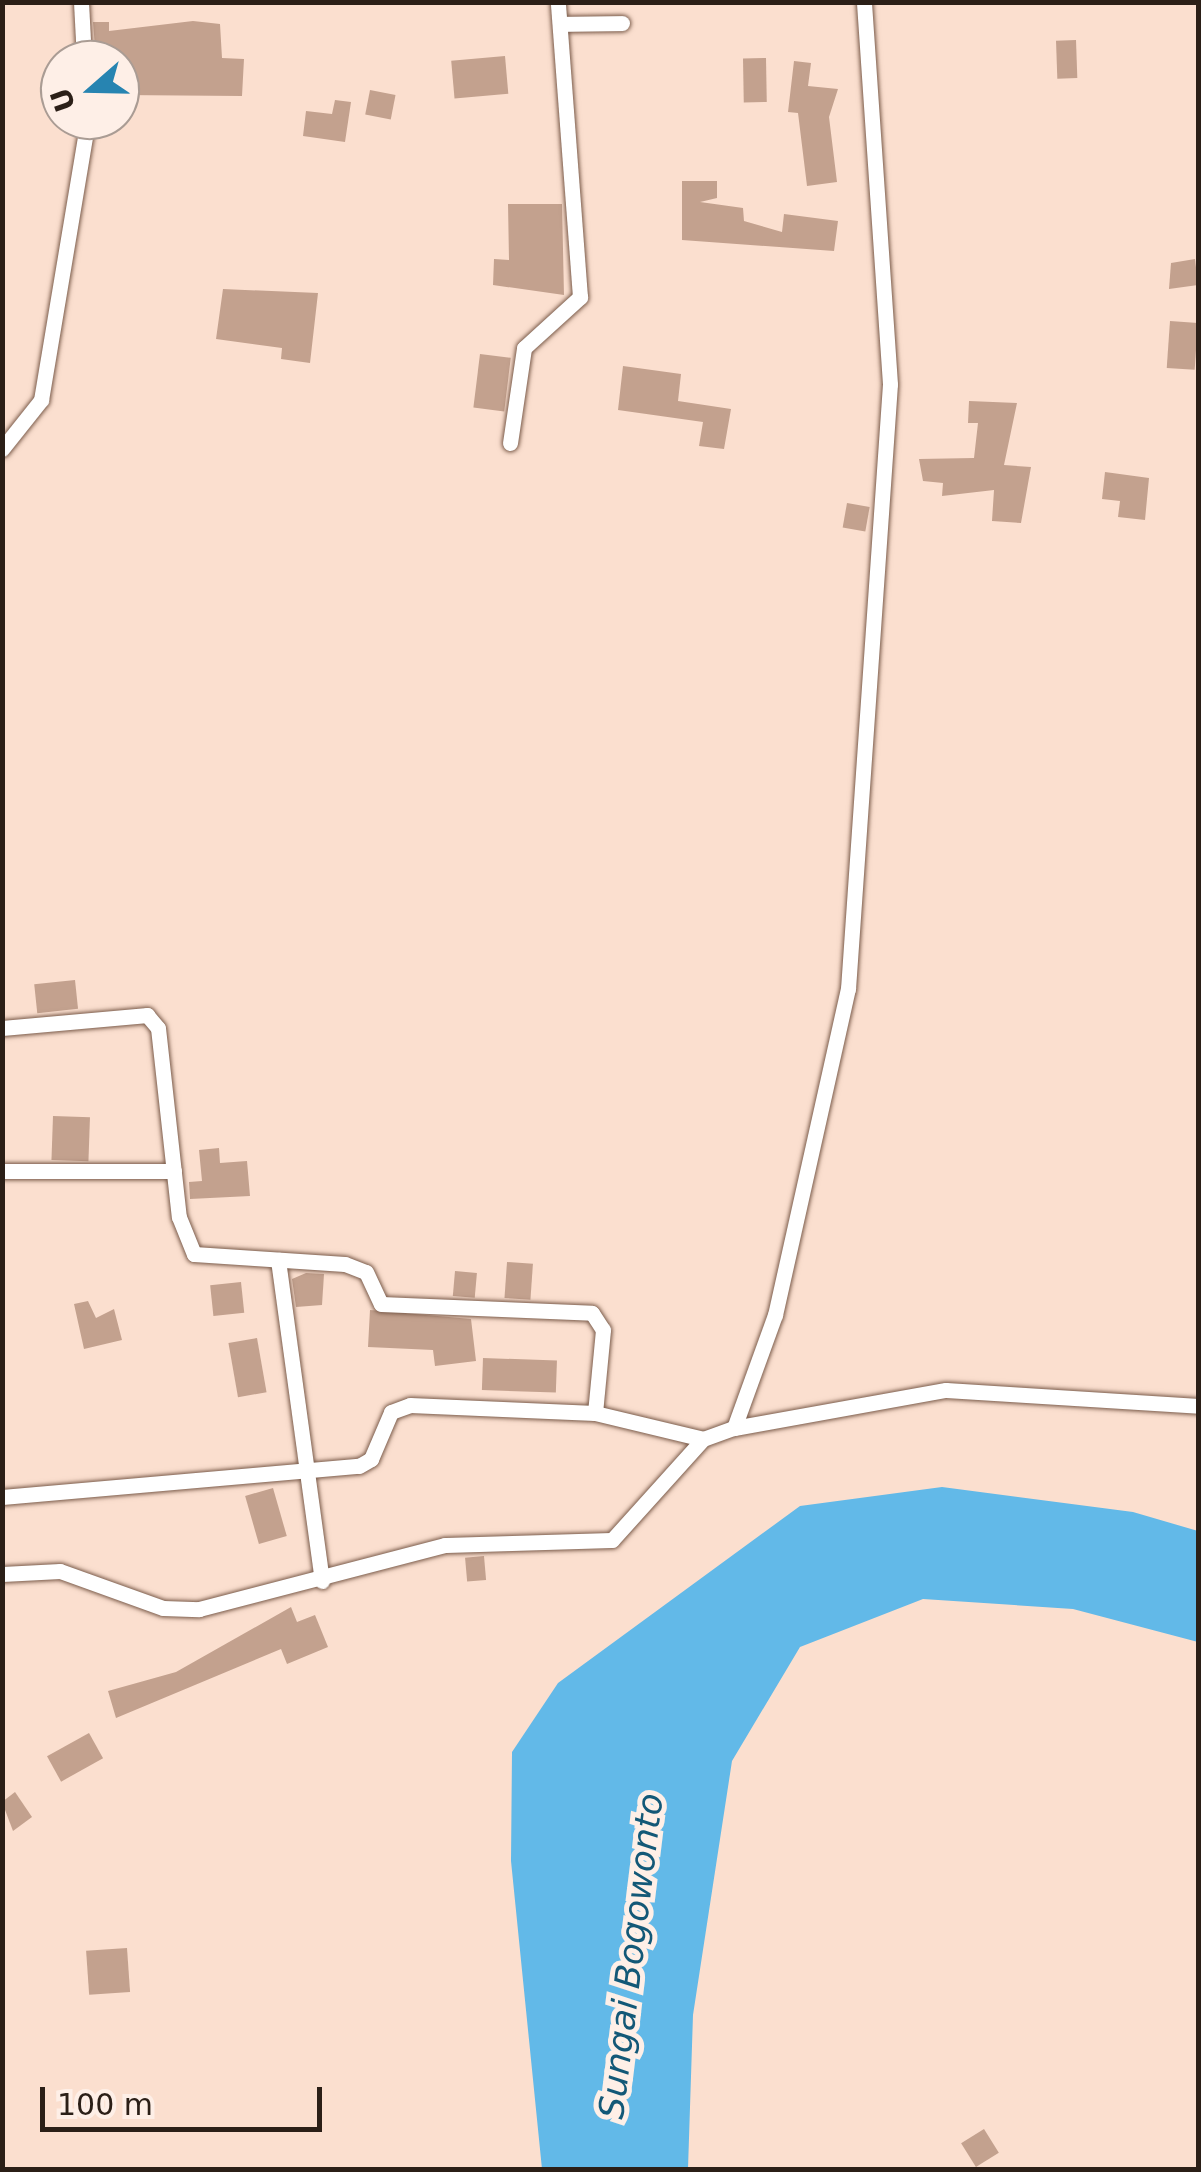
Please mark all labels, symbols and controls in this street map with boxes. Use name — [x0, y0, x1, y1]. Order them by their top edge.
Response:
north arrow — [40, 40, 140, 140]
text: U — [44, 83, 83, 116]
water label: Sungai Bogowonto — [590, 1791, 672, 2121]
scale bar — [45, 2067, 328, 2129]
text: 100 m — [57, 2087, 153, 2122]

